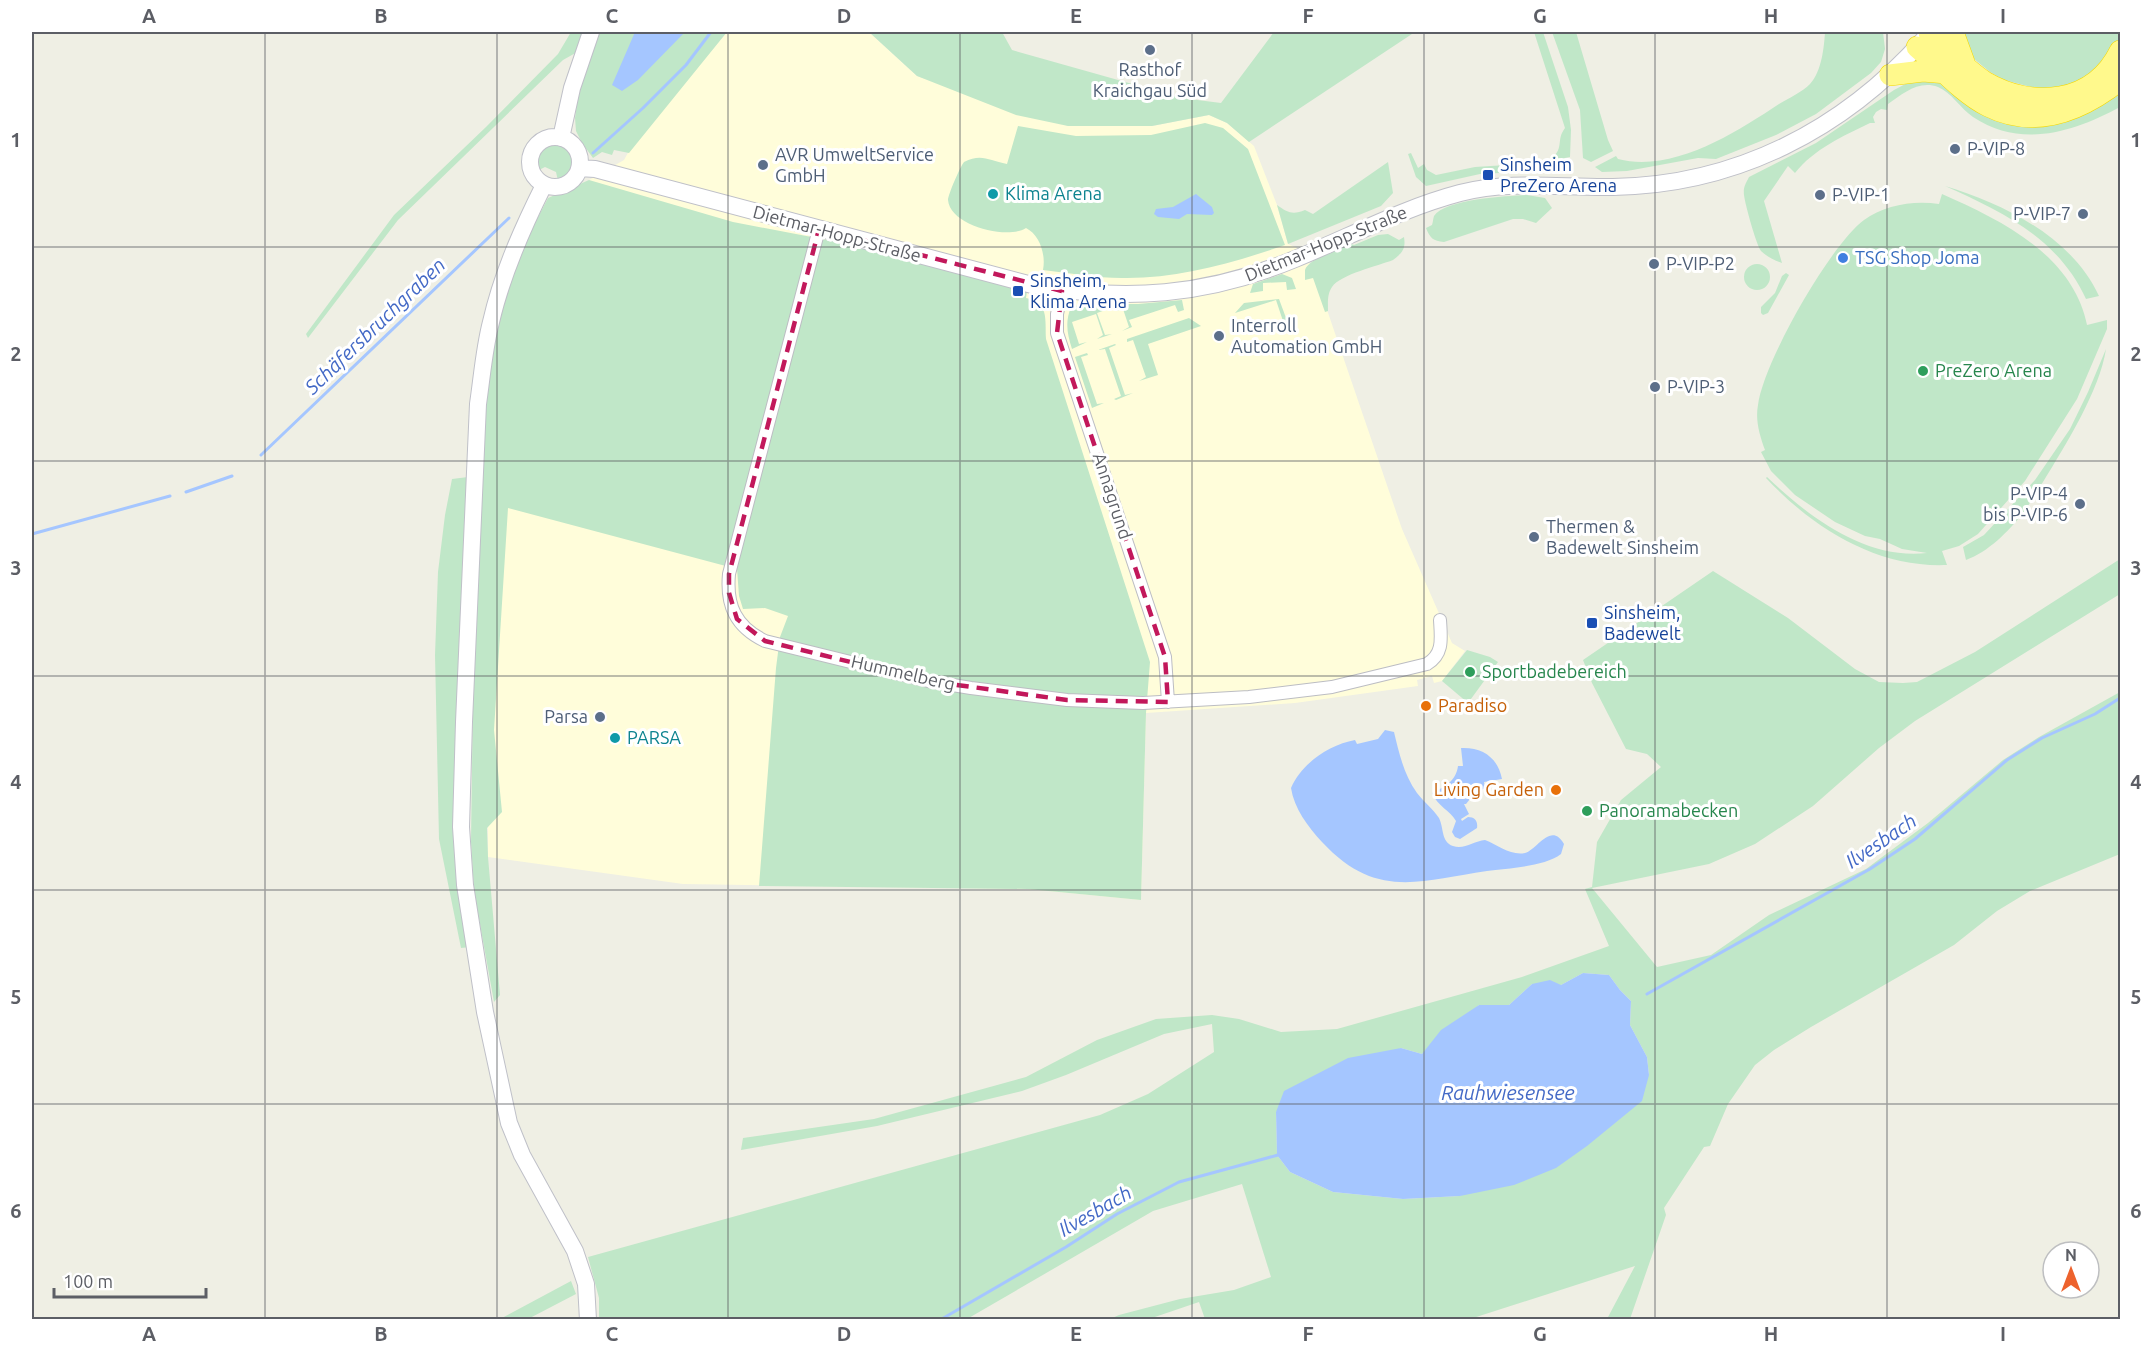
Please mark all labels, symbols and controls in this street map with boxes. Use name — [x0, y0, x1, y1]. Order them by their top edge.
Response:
text: A — [142, 4, 156, 27]
text: B — [374, 4, 388, 27]
text: C — [606, 4, 619, 27]
text: D — [837, 4, 851, 27]
text: E — [1070, 4, 1082, 27]
text: F — [1302, 4, 1314, 27]
text: G — [1533, 4, 1547, 27]
text: H — [1764, 4, 1778, 27]
text: I — [2000, 4, 2006, 27]
marker: Rasthof Kraichgau Süd — [1143, 43, 1157, 57]
place label: Rasthof Kraichgau Süd — [1093, 59, 1207, 100]
text: 1 — [10, 128, 22, 151]
text: 1 — [2130, 128, 2142, 151]
place label: P-VIP-8 — [1967, 138, 2025, 158]
marker: P-VIP-8 — [1948, 142, 1962, 156]
place label: AVR UmweltService GmbH — [775, 144, 934, 185]
place label: Sinsheim PreZero Arena — [1500, 154, 1617, 195]
marker: AVR UmweltService GmbH — [756, 158, 770, 172]
marker: Sinsheim PreZero Arena — [1481, 168, 1495, 182]
place label: Klima Arena — [1005, 183, 1102, 203]
place label: P-VIP-1 — [1832, 184, 1890, 204]
marker: Klima Arena — [986, 187, 1000, 201]
marker: P-VIP-1 — [1813, 188, 1827, 202]
street label: Dietmar-Hopp-Straße — [751, 201, 924, 265]
street label: Dietmar-Hopp-Straße — [1242, 201, 1410, 285]
place label: P-VIP-7 — [2013, 203, 2071, 223]
marker: P-VIP-7 — [2076, 207, 2090, 221]
place label: TSG Shop Joma — [1855, 247, 1980, 267]
marker: TSG Shop Joma — [1836, 251, 1850, 265]
water label: Schäfersbruchgraben — [299, 253, 450, 399]
place label: P-VIP-P2 — [1666, 253, 1735, 273]
marker: P-VIP-P2 — [1647, 257, 1661, 271]
place label: Sinsheim, Klima Arena — [1030, 270, 1127, 311]
marker: Sinsheim, Klima Arena — [1011, 284, 1025, 298]
place label: Interroll Automation GmbH — [1231, 315, 1382, 356]
marker: Interroll Automation GmbH — [1212, 329, 1226, 343]
text: 2 — [10, 342, 22, 365]
text: 2 — [2130, 342, 2142, 365]
place label: PreZero Arena — [1935, 360, 2052, 380]
marker: PreZero Arena — [1916, 364, 1930, 378]
place label: P-VIP-3 — [1667, 376, 1725, 396]
marker: P-VIP-3 — [1648, 380, 1662, 394]
street label: Annagrund — [1090, 450, 1136, 541]
place label: P-VIP-4 bis P-VIP-6 — [1983, 483, 2068, 524]
marker: P-VIP-4 bis P-VIP-6 — [2073, 497, 2087, 511]
place label: Thermen & Badewelt Sinsheim — [1546, 516, 1699, 557]
marker: Thermen & Badewelt Sinsheim — [1527, 530, 1541, 544]
text: 3 — [10, 556, 22, 579]
text: 3 — [2130, 556, 2142, 579]
place label: Sinsheim, Badewelt — [1604, 602, 1681, 643]
marker: Sinsheim, Badewelt — [1585, 616, 1599, 630]
street label: Hummelberg — [849, 650, 957, 694]
place label: Sportbadebereich — [1482, 661, 1627, 681]
marker: Sportbadebereich — [1463, 665, 1477, 679]
place label: Paradiso — [1438, 695, 1507, 715]
marker: Paradiso — [1419, 699, 1433, 713]
place label: Parsa — [544, 706, 588, 726]
marker: Parsa — [593, 710, 607, 724]
place label: PARSA — [627, 727, 681, 747]
marker: PARSA — [608, 731, 622, 745]
text: 4 — [10, 770, 22, 793]
text: 4 — [2130, 770, 2142, 793]
place label: Living Garden — [1434, 779, 1544, 799]
marker: Living Garden — [1549, 783, 1563, 797]
place label: Panoramabecken — [1599, 800, 1738, 820]
marker: Panoramabecken — [1580, 804, 1594, 818]
water label: Ilvesbach — [1841, 809, 1921, 873]
text: 5 — [10, 985, 22, 1008]
text: 5 — [2130, 985, 2142, 1008]
water label: Rauhwiesensee — [1441, 1081, 1575, 1104]
water label: Ilvesbach — [1054, 1180, 1135, 1241]
text: 6 — [10, 1199, 22, 1222]
text: 6 — [2130, 1199, 2142, 1222]
north arrow — [2041, 1240, 2101, 1300]
text: N — [2065, 1246, 2077, 1264]
scale bar — [54, 1261, 206, 1299]
text: 100 m — [63, 1271, 113, 1291]
text: A — [142, 1322, 156, 1345]
text: B — [374, 1322, 388, 1345]
text: C — [606, 1322, 619, 1345]
text: D — [837, 1322, 851, 1345]
text: E — [1070, 1322, 1082, 1345]
text: F — [1302, 1322, 1314, 1345]
text: G — [1533, 1322, 1547, 1345]
text: H — [1764, 1322, 1778, 1345]
text: I — [2000, 1322, 2006, 1345]

